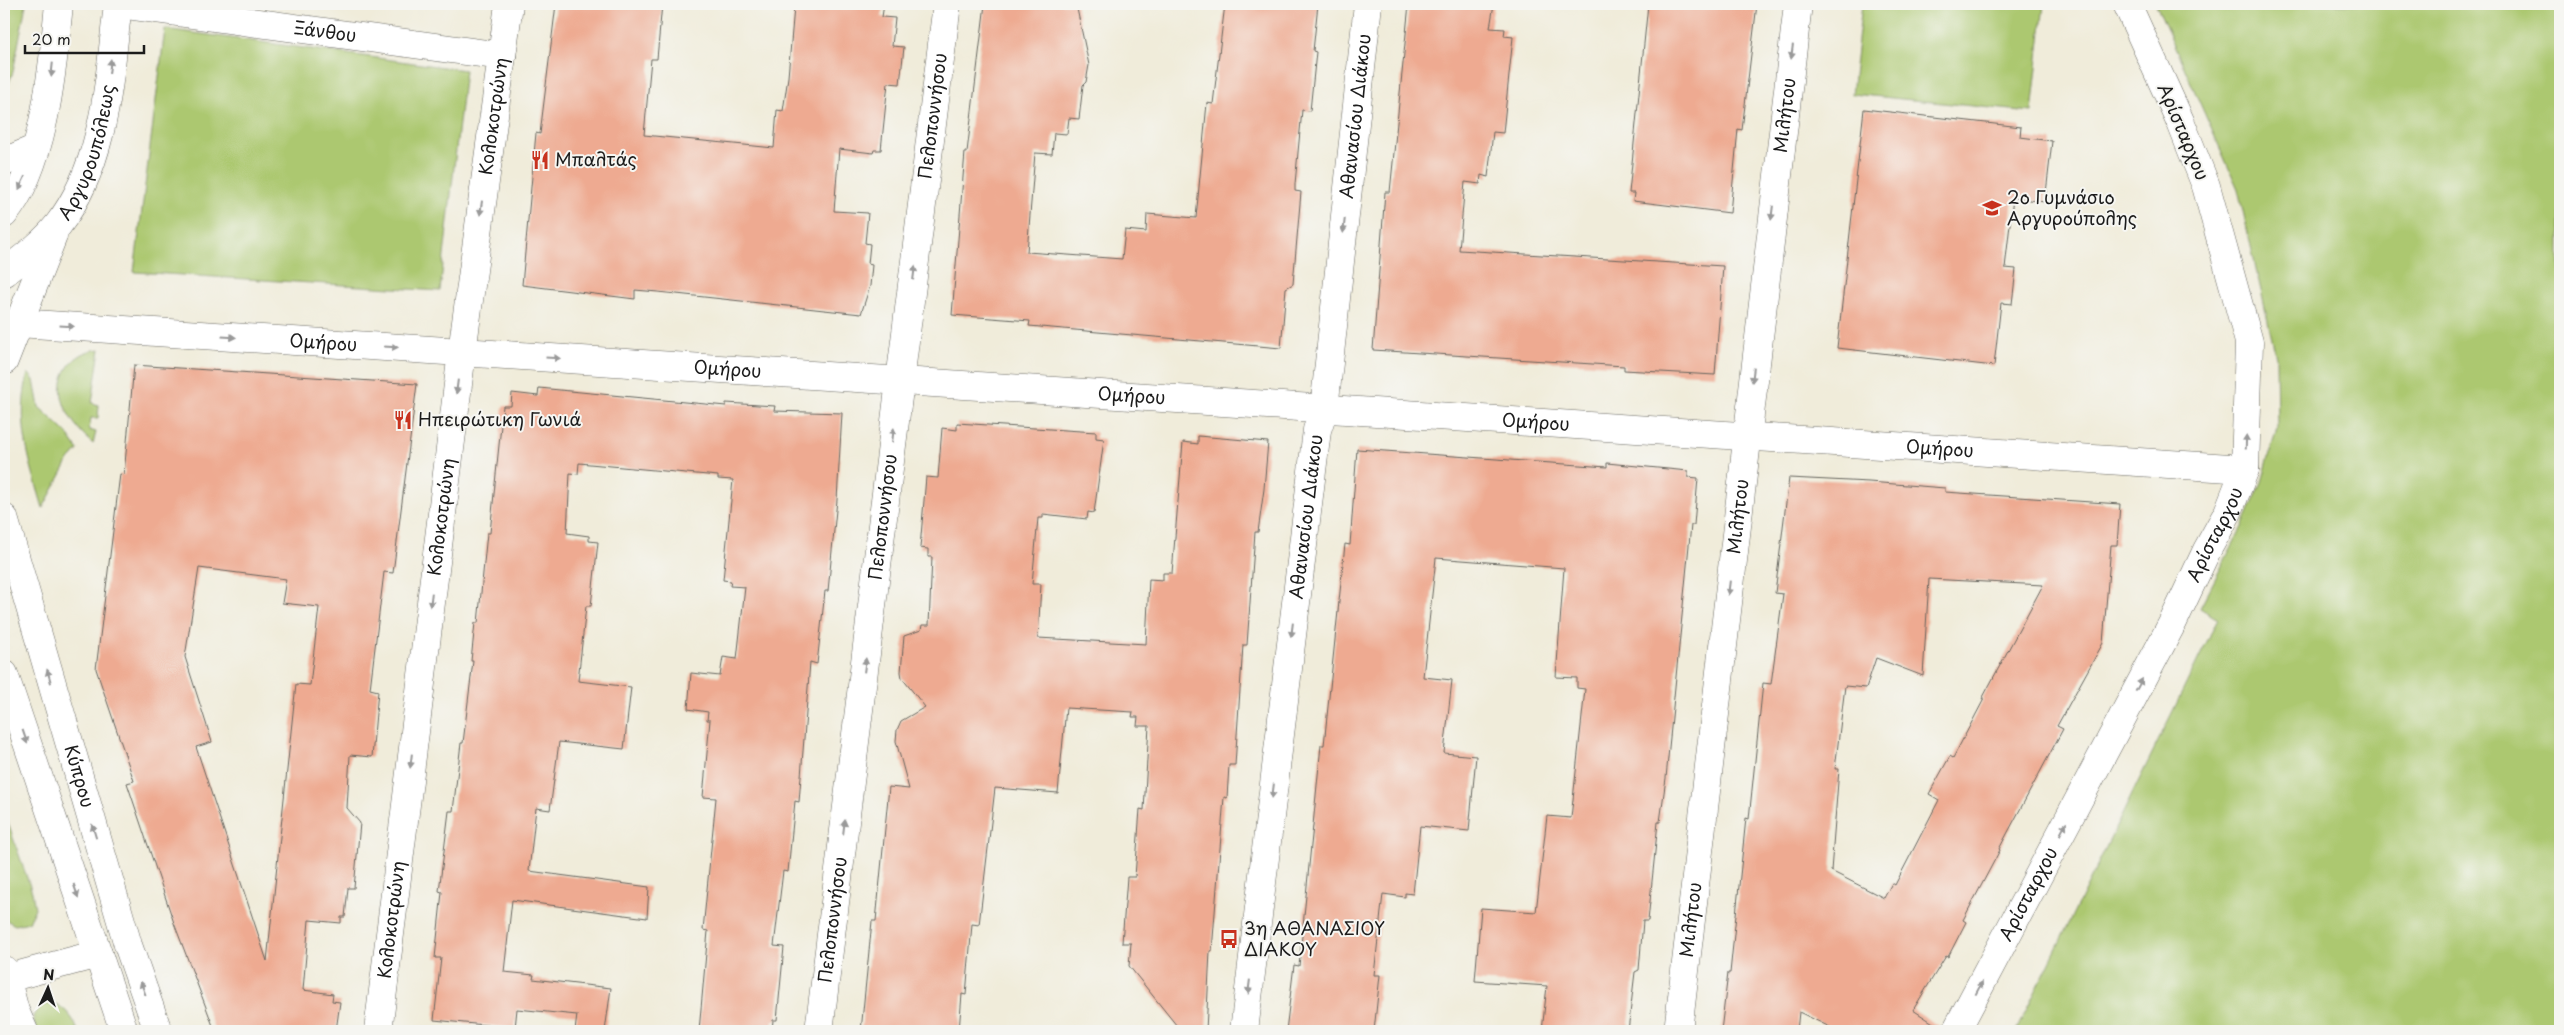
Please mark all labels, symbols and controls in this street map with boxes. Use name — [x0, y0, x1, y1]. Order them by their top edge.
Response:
street label: Ξάνθου — [292, 13, 358, 48]
scale bar — [25, 22, 144, 54]
text: 20 m — [32, 27, 71, 50]
street label: Αθανασίου Διάκου — [1332, 32, 1377, 200]
one-way arrow — [1788, 44, 1796, 60]
street label: Πελοποννήσου — [910, 51, 953, 181]
street label: Κολοκοτρώνη — [471, 56, 514, 177]
one-way arrow — [106, 57, 114, 73]
one-way arrow — [48, 62, 56, 78]
street label: Μιλήτου — [1766, 76, 1801, 154]
street label: Αρίσταρχου — [2152, 79, 2217, 184]
street label: Αργυρουπόλεως — [51, 83, 120, 225]
place label: Μπαλτάς — [555, 145, 637, 172]
restaurant icon: Μπαλτάς — [529, 149, 551, 171]
one-way arrow — [18, 176, 26, 190]
place label: 2ο Γυμνάσιο Αργυρούπολης — [2007, 183, 2137, 231]
school or university icon: 2ο Γυμνάσιο Αργυρούπολης — [1981, 197, 2003, 219]
one-way arrow — [477, 201, 485, 217]
one-way arrow — [1768, 206, 1776, 222]
one-way arrow — [1340, 219, 1348, 235]
one-way arrow — [910, 265, 918, 281]
one-way arrow — [59, 323, 75, 331]
street label: Ομήρου — [289, 326, 358, 357]
one-way arrow — [221, 333, 237, 341]
one-way arrow — [383, 344, 399, 352]
street label: Ομήρου — [693, 352, 762, 384]
one-way arrow — [546, 354, 562, 362]
one-way arrow — [1749, 367, 1757, 383]
one-way arrow — [453, 379, 461, 395]
street label: Ομήρου — [1097, 379, 1166, 410]
place label: Ηπειρώτικη Γωνιά — [418, 405, 581, 432]
street label: Ομήρου — [1501, 405, 1571, 437]
restaurant icon: Ηπειρώτικη Γωνιά — [392, 409, 414, 431]
one-way arrow — [889, 426, 897, 442]
street label: Ομήρου — [1905, 432, 1975, 463]
street label: Αθανασίου Διάκου — [1282, 433, 1328, 601]
one-way arrow — [2242, 434, 2250, 450]
street label: Πελοποννήσου — [860, 452, 903, 581]
street label: Κολοκοτρώνη — [419, 456, 461, 577]
street label: Μιλήτου — [1719, 477, 1754, 555]
street label: Αρίσταρχου — [2179, 483, 2249, 586]
one-way arrow — [1725, 581, 1733, 597]
one-way arrow — [427, 592, 435, 608]
one-way arrow — [1288, 622, 1296, 638]
one-way arrow — [861, 657, 869, 673]
one-way arrow — [44, 669, 52, 684]
one-way arrow — [2135, 678, 2143, 693]
one-way arrow — [22, 729, 29, 744]
street label: Κύπρου — [59, 741, 102, 811]
one-way arrow — [407, 754, 415, 770]
one-way arrow — [1269, 783, 1277, 799]
one-way arrow — [840, 818, 848, 834]
one-way arrow — [2059, 822, 2067, 836]
one-way arrow — [89, 823, 97, 838]
street label: Αρίσταρχου — [1991, 842, 2063, 945]
street label: Πελοποννήσου — [810, 855, 853, 984]
street label: Κολοκοτρώνη — [370, 859, 411, 980]
street label: Μιλήτου — [1672, 881, 1707, 959]
one-way arrow — [73, 883, 81, 898]
place label: 3η ΑΘΑΝΑΣΙΟΥ ΔΙΑΚΟΥ — [1244, 914, 1385, 962]
bus stop icon: 3η ΑΘΑΝΑΣΙΟΥ ΔΙΑΚΟΥ — [1218, 928, 1240, 950]
north arrow — [22, 962, 72, 1012]
text: N — [43, 964, 55, 985]
one-way arrow — [1245, 979, 1253, 995]
one-way arrow — [139, 980, 147, 995]
one-way arrow — [1975, 981, 1983, 995]

